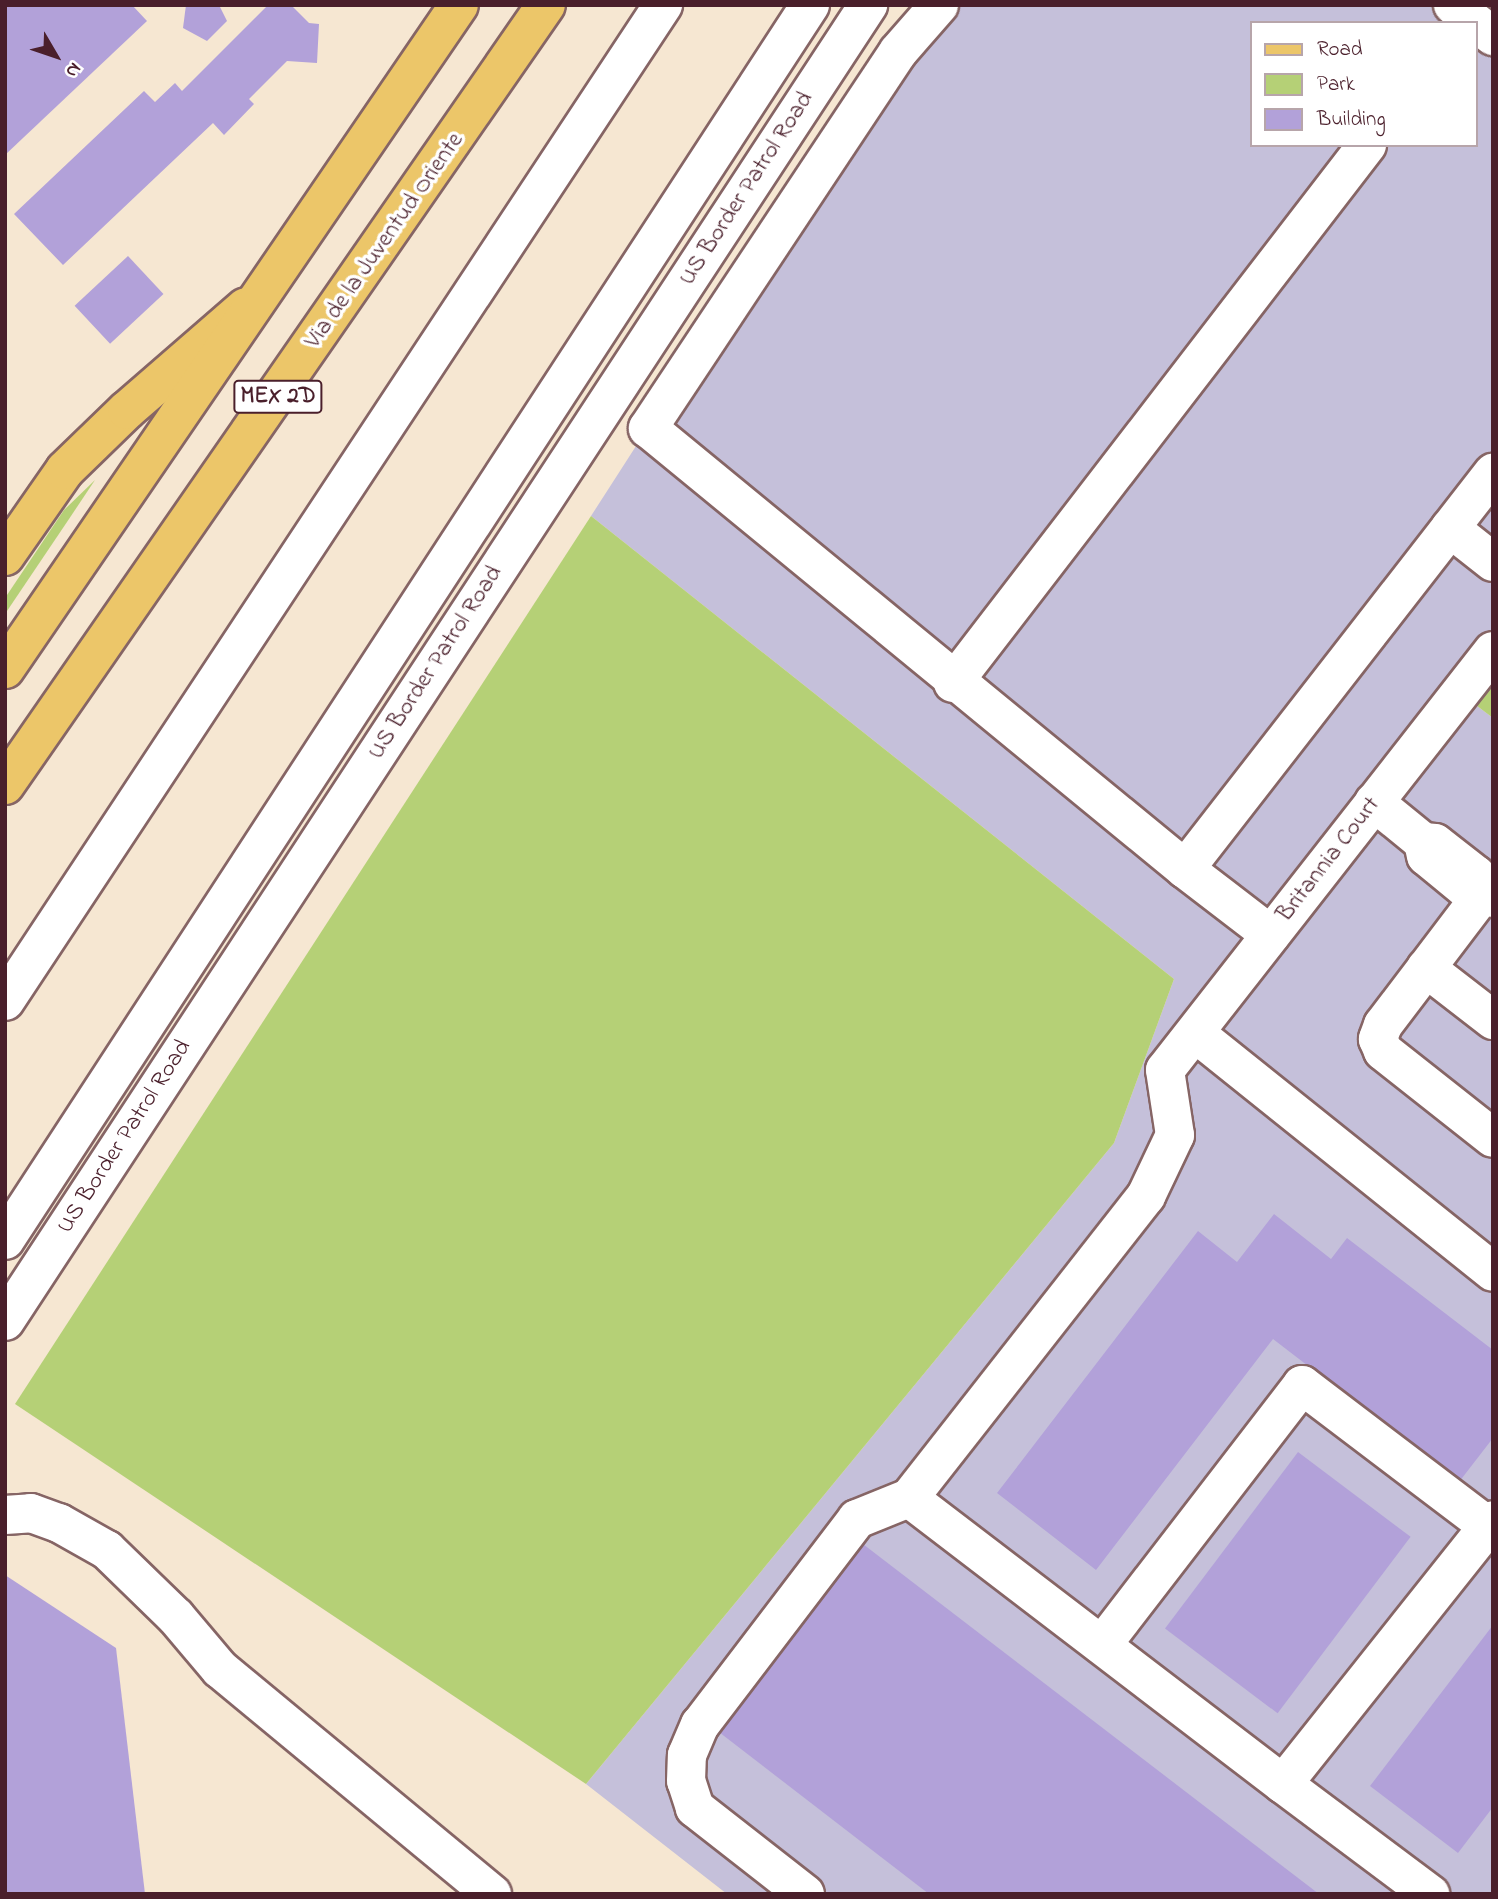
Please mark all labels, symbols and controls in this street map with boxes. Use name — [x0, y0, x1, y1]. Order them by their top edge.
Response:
north arrow — [21, 21, 91, 91]
legend — [1250, 21, 1477, 147]
text: Road — [1317, 35, 1363, 65]
text: N — [58, 56, 87, 83]
text: Park — [1317, 70, 1355, 100]
street label: US Border Patrol Road — [674, 87, 820, 291]
text: Building — [1317, 105, 1386, 135]
street label: Via de la Juventud Oriente — [299, 127, 471, 355]
road number: MEX 2D — [232, 378, 324, 416]
street label: US Border Patrol Road — [363, 561, 509, 765]
street label: Britannia Court — [1271, 792, 1387, 928]
street label: US Border Patrol Road — [52, 1035, 198, 1239]

